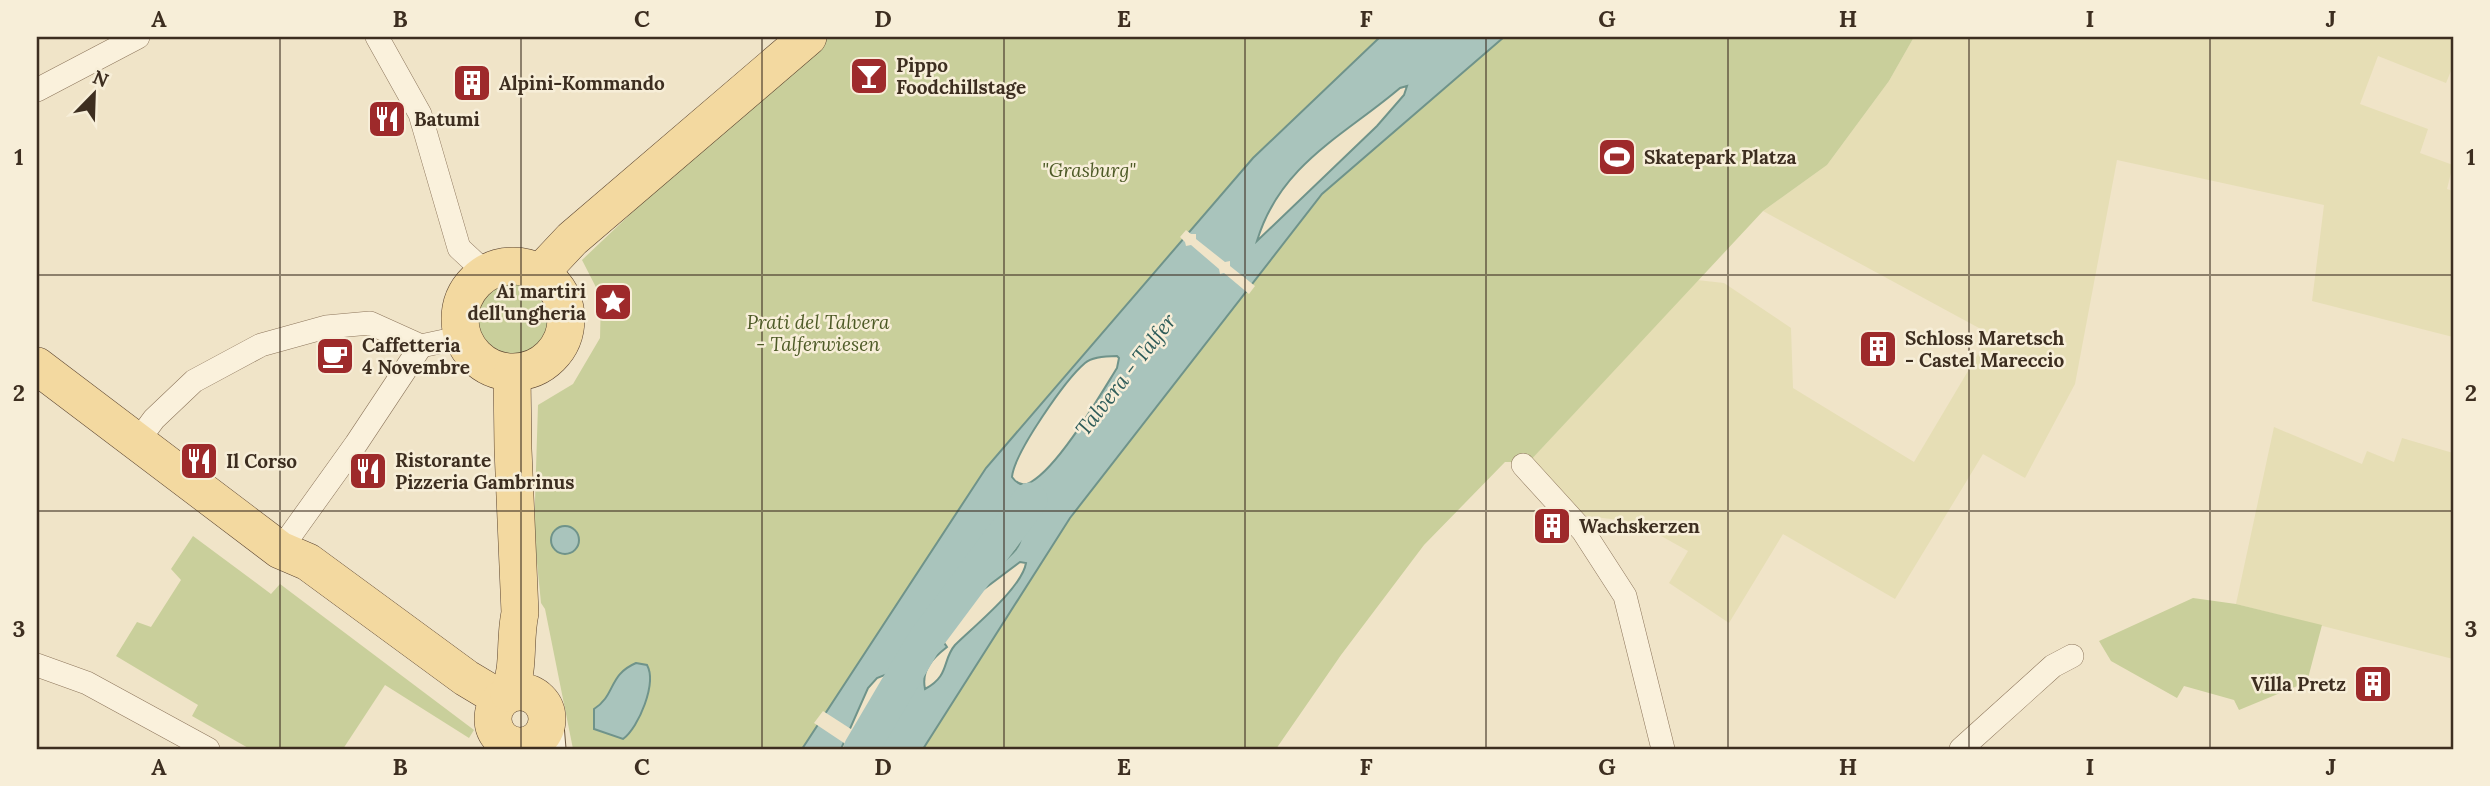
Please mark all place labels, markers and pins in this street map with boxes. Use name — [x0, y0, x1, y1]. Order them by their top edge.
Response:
place label: Pippo Foodchillstage — [896, 53, 1026, 99]
bar icon: Pippo Foodchillstage — [848, 55, 890, 97]
building icon: Alpini-Kommando — [451, 62, 493, 104]
place label: Alpini-Kommando — [499, 71, 665, 95]
restaurant icon: Batumi — [366, 98, 408, 140]
place label: Batumi — [414, 107, 480, 131]
sports icon: Skatepark Platza — [1596, 136, 1638, 178]
place label: Skatepark Platza — [1644, 145, 1796, 169]
place label: Ai martiri dell'ungheria — [467, 279, 586, 325]
place icon: Ai martiri dell'ungheria — [592, 281, 634, 323]
place label: Schloss Maretsch - Castel Mareccio — [1905, 326, 2065, 372]
building icon: Schloss Maretsch - Castel Mareccio — [1857, 328, 1899, 370]
place label: Caffetteria 4 Novembre — [362, 333, 470, 379]
cafe icon: Caffetteria 4 Novembre — [314, 335, 356, 377]
restaurant icon: Il Corso — [178, 440, 220, 482]
place label: Ristorante Pizzeria Gambrinus — [395, 448, 574, 494]
place label: Il Corso — [226, 449, 297, 473]
restaurant icon: Ristorante Pizzeria Gambrinus — [347, 450, 389, 492]
building icon: Wachskerzen — [1531, 505, 1573, 547]
place label: Wachskerzen — [1579, 514, 1700, 538]
building icon: Villa Pretz — [2352, 663, 2394, 705]
place label: Villa Pretz — [2251, 672, 2346, 696]

